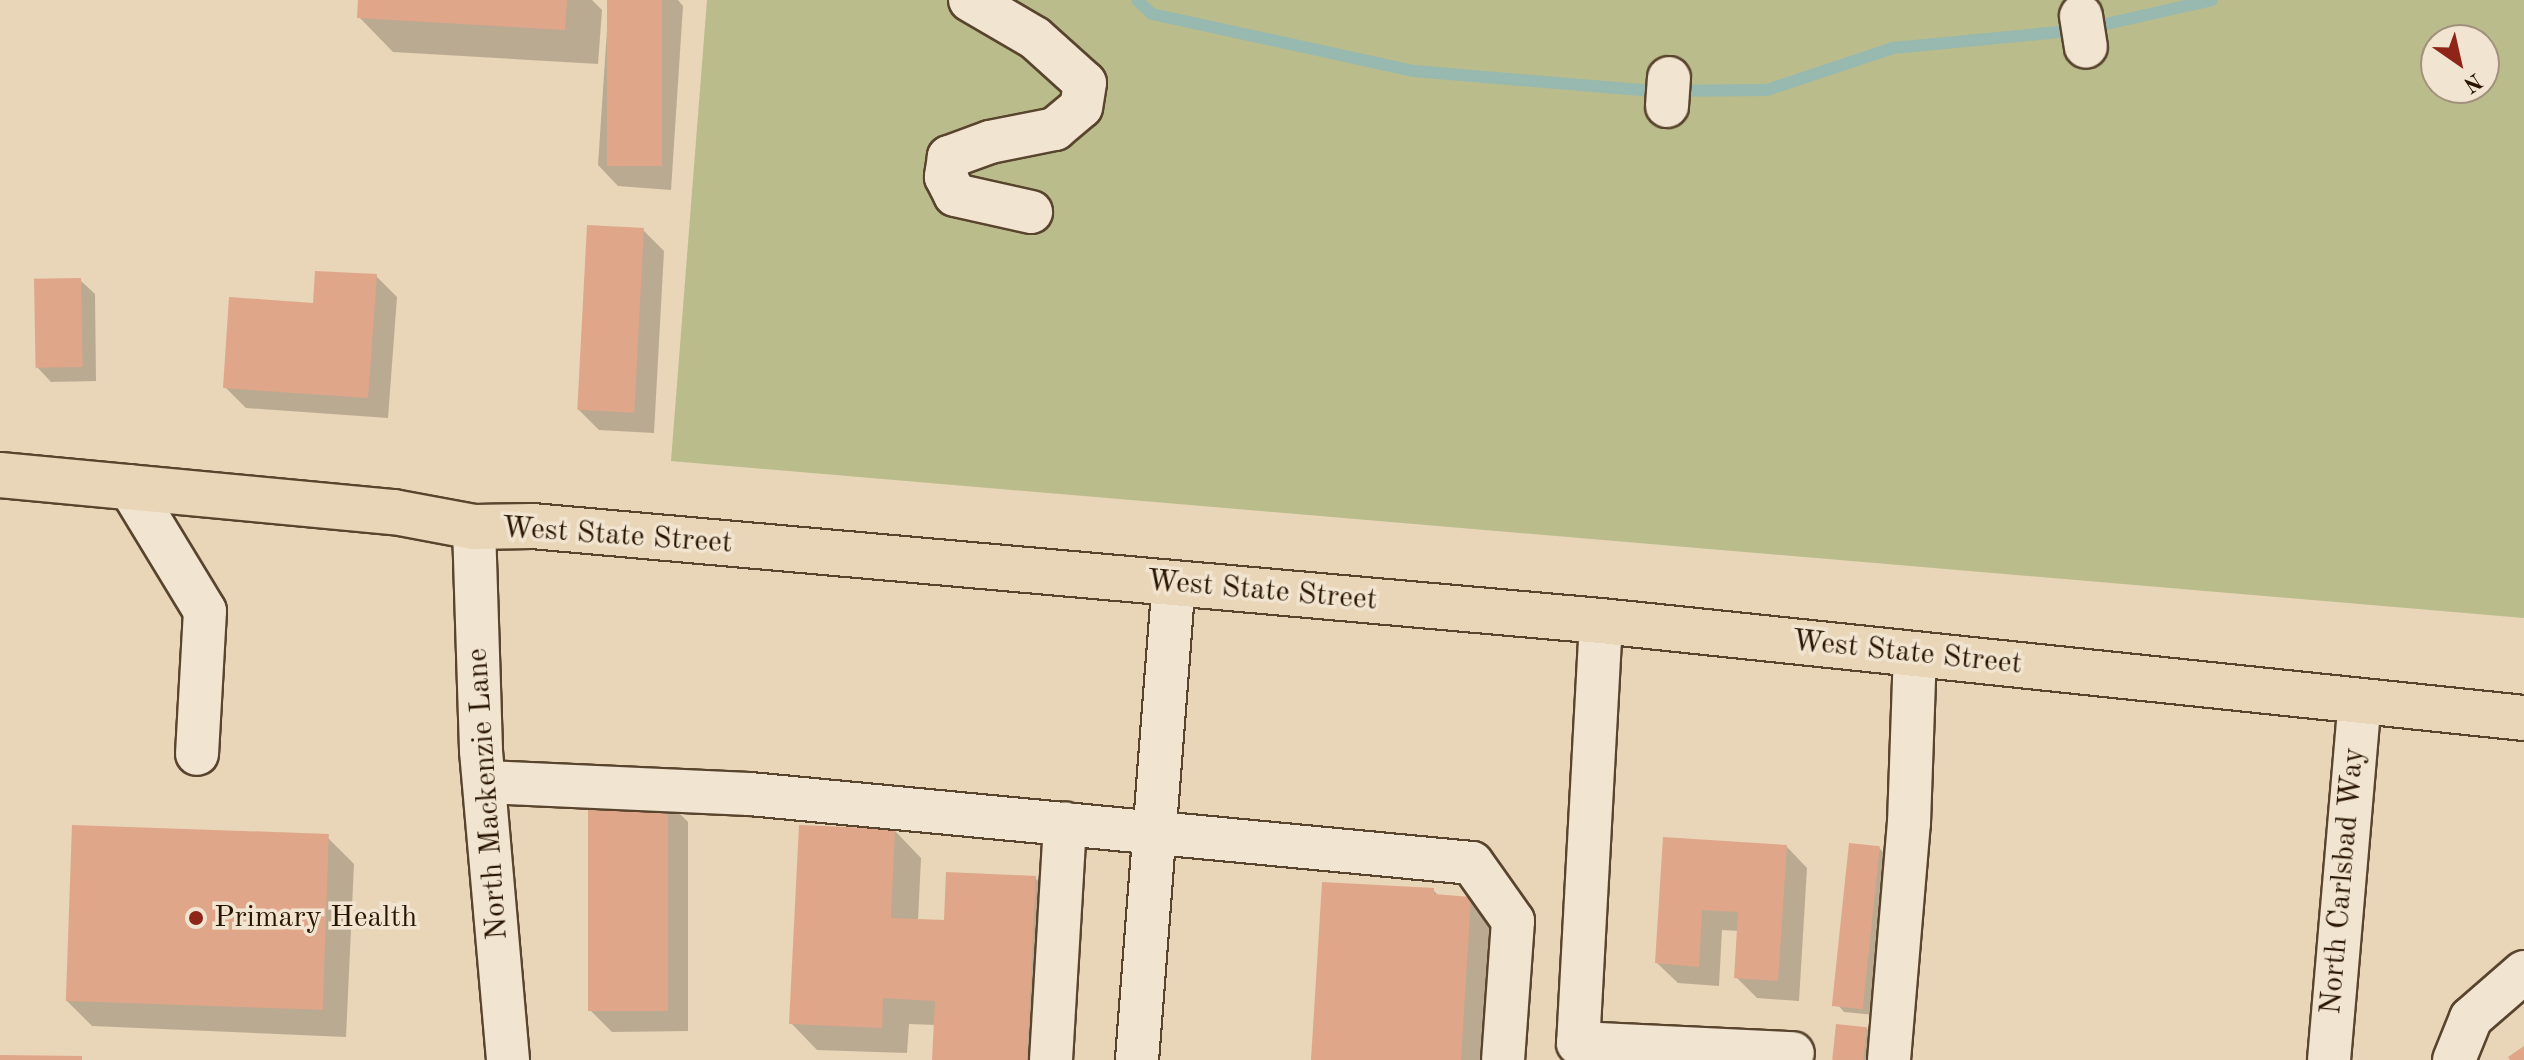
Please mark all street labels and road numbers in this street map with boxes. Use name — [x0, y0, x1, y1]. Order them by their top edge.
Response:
street label: West State Street — [501, 510, 733, 562]
street label: West State Street — [1145, 563, 1379, 619]
street label: West State Street — [1790, 623, 2024, 683]
street label: North Mackenzie Lane — [460, 647, 516, 941]
street label: North Carlsbad Way — [2313, 746, 2373, 1016]

